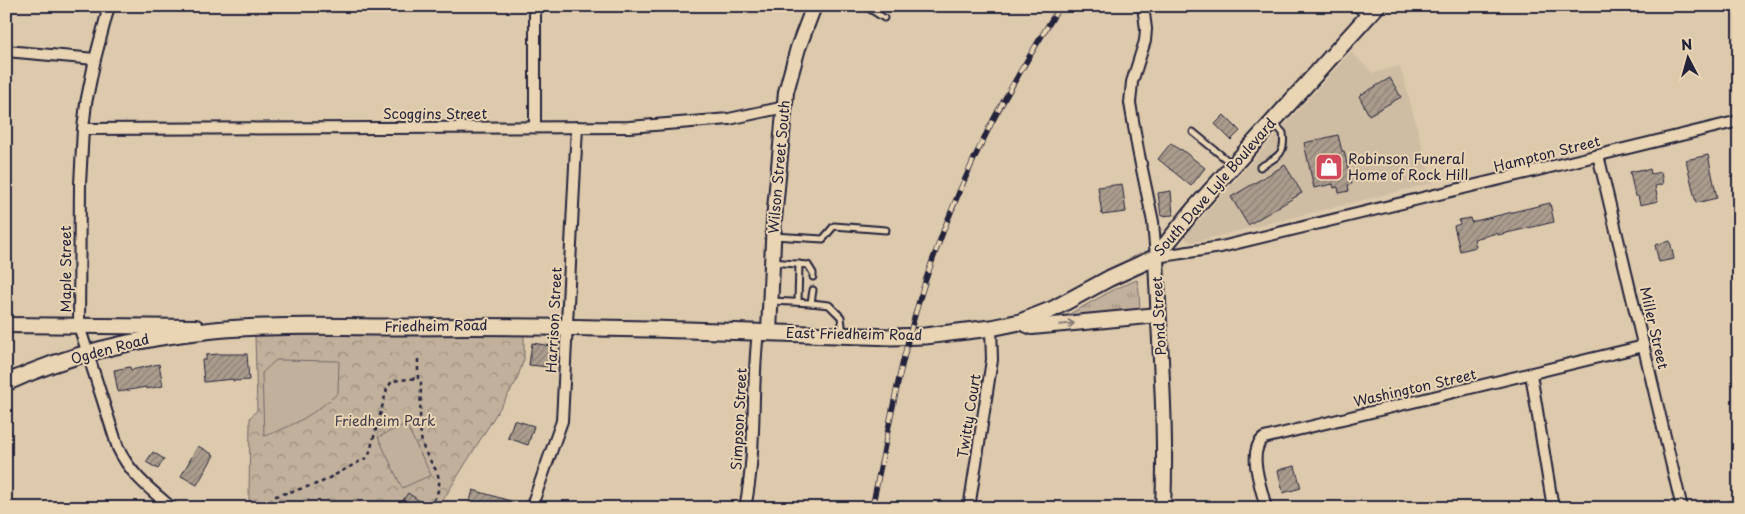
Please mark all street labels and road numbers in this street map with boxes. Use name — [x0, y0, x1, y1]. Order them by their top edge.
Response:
street label: Wilson Street South — [762, 99, 795, 235]
street label: Scoggins Street — [383, 103, 487, 124]
street label: South Dave Lyle Boulevard — [1149, 113, 1281, 260]
street label: Hampton Street — [1491, 130, 1603, 177]
street label: Maple Street — [55, 225, 76, 312]
street label: Harrison Street — [540, 266, 567, 373]
street label: Pond Street — [1146, 275, 1171, 356]
street label: Miller Street — [1635, 285, 1674, 372]
street label: Friedheim Road — [384, 314, 488, 337]
street label: East Friedheim Road — [786, 322, 923, 345]
street label: Ogden Road — [68, 328, 151, 369]
street label: Washington Street — [1352, 363, 1479, 412]
street label: Simpson Street — [725, 367, 752, 471]
street label: Twitty Court — [951, 372, 986, 460]

